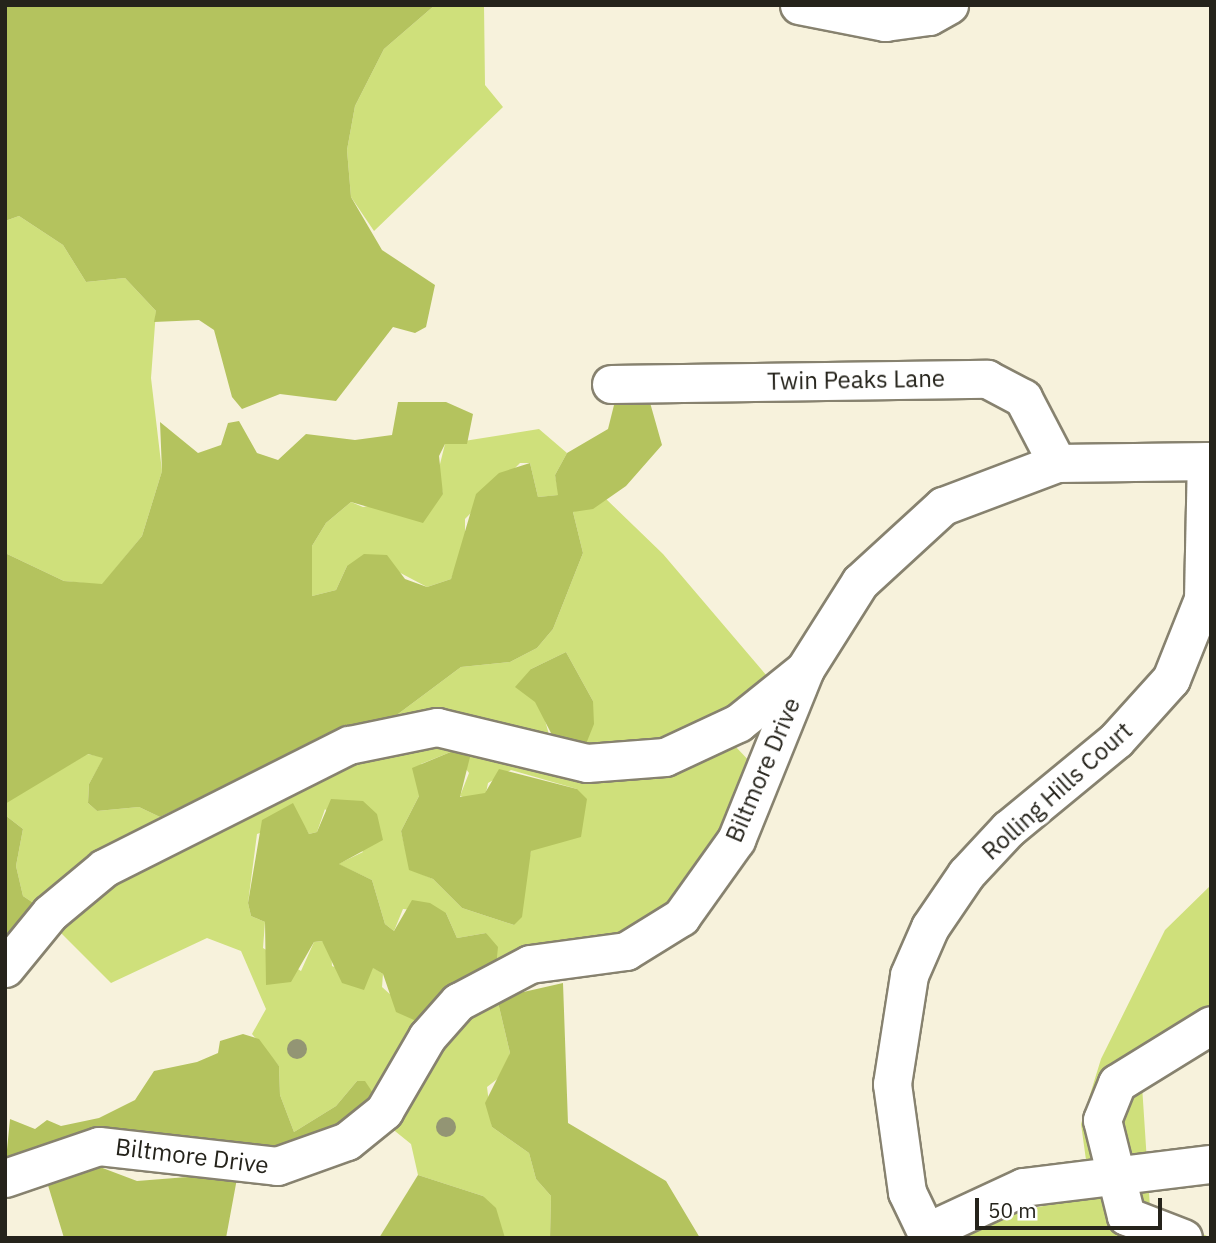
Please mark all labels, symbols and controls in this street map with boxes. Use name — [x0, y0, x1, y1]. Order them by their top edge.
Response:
street label: Twin Peaks Lane — [767, 364, 945, 396]
street label: Biltmore Drive — [720, 693, 806, 847]
street label: Rolling Hills Court — [976, 716, 1138, 866]
street label: Biltmore Drive — [114, 1132, 270, 1180]
scale bar — [978, 1184, 1165, 1228]
text: 50 m — [988, 1196, 1037, 1224]

